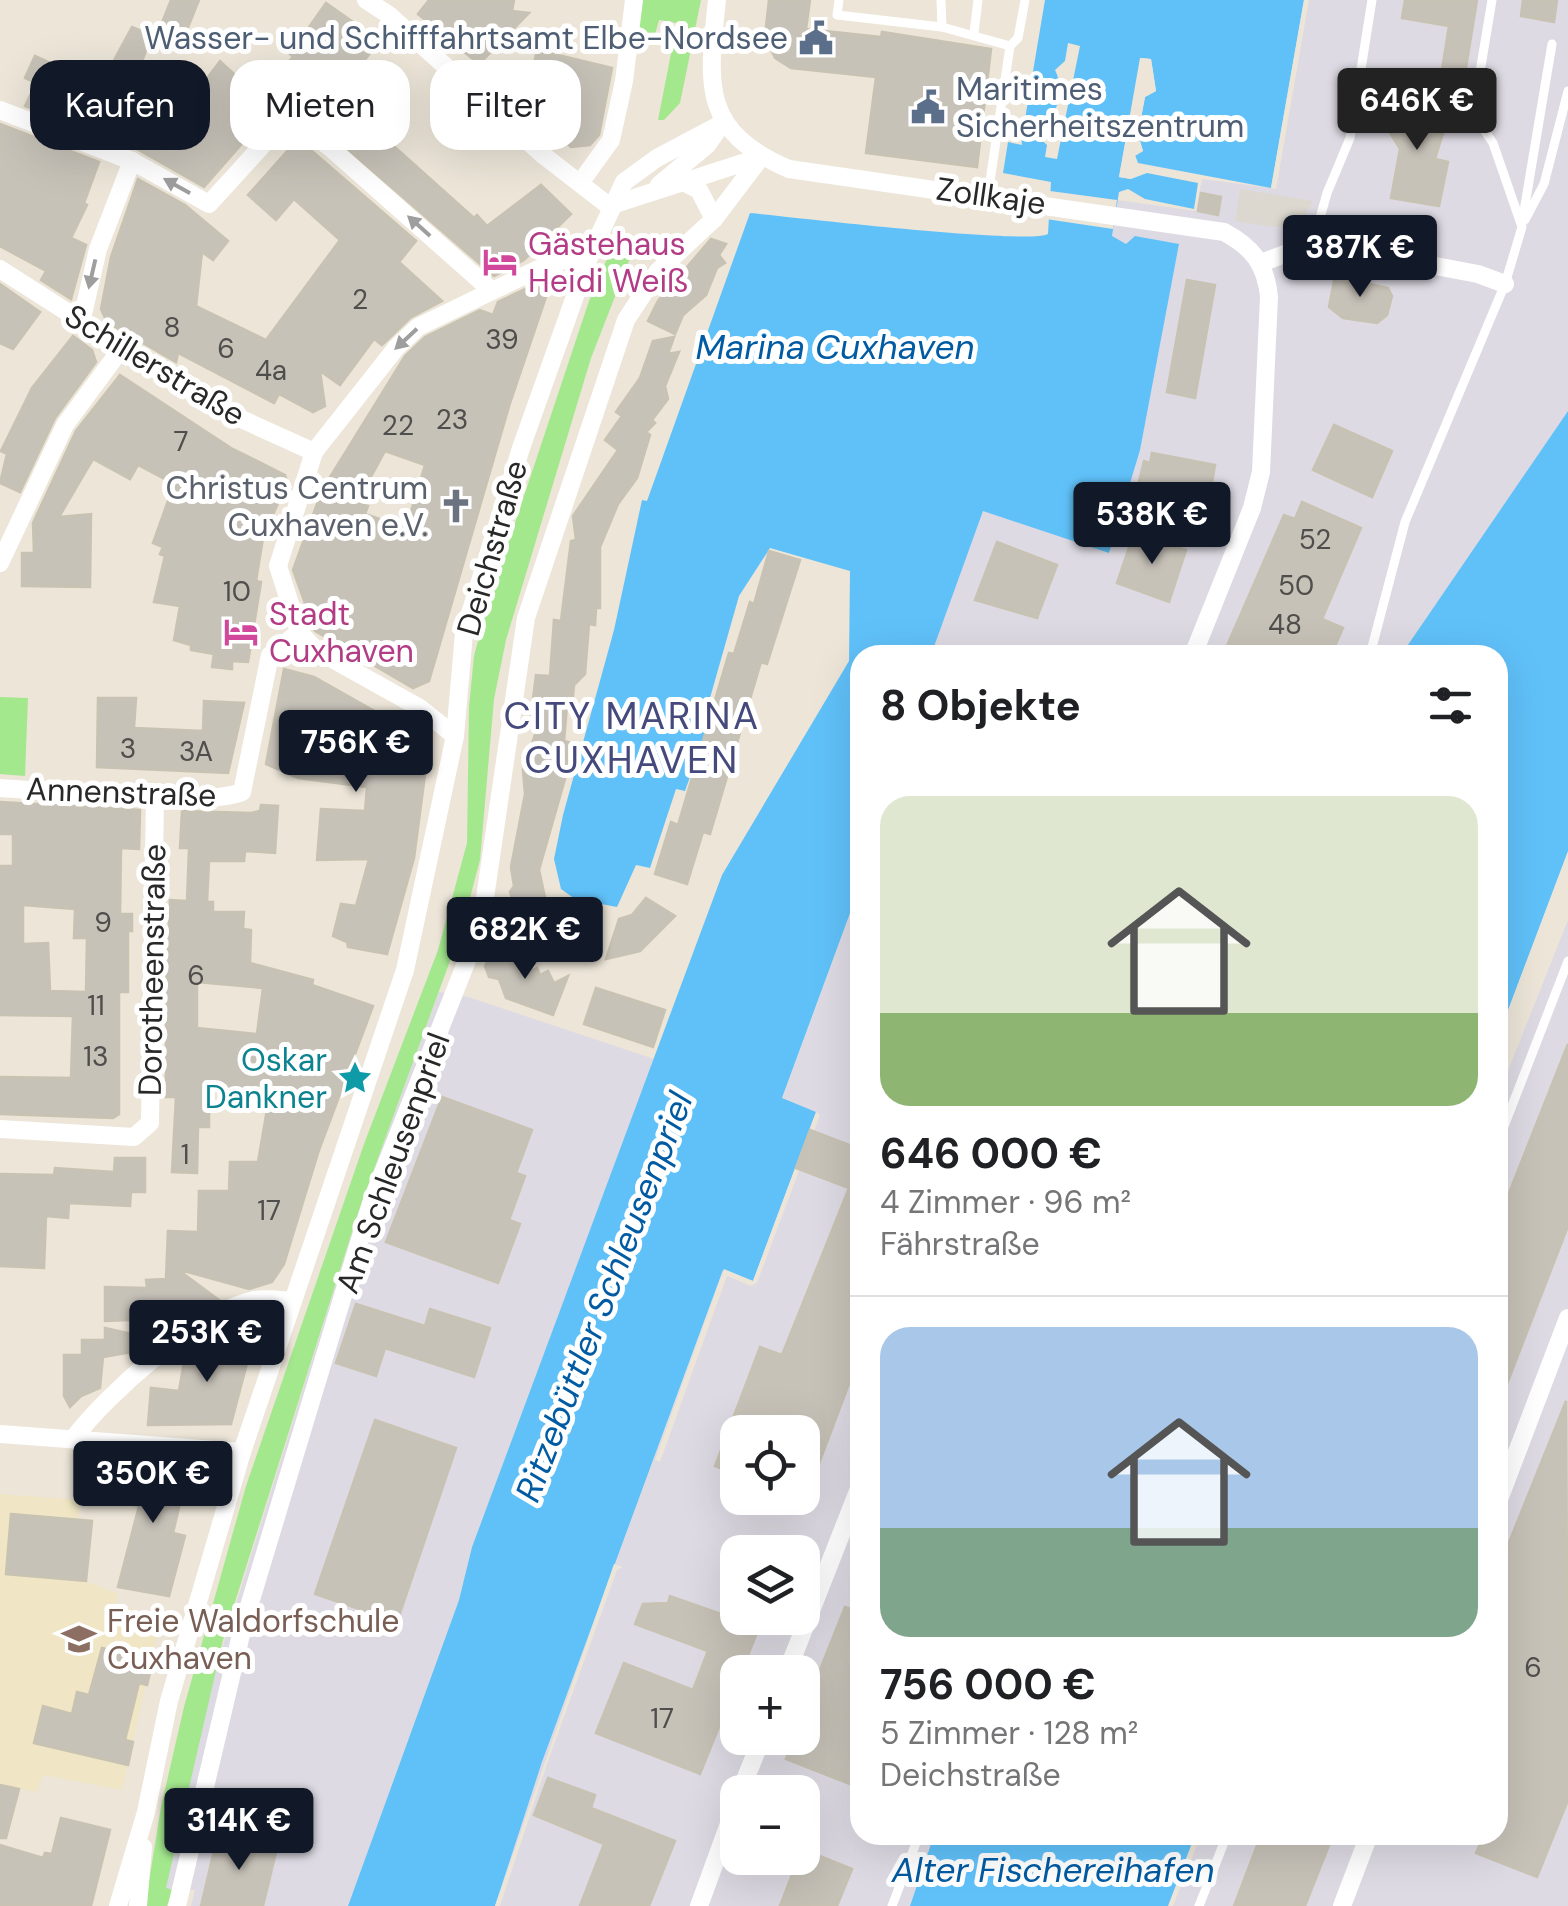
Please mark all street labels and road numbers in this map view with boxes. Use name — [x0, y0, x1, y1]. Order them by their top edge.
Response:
street label: Zollkaje — [934, 168, 1048, 224]
street label: Schillerstraße — [57, 295, 253, 435]
street label: Deichstraße — [447, 455, 537, 641]
street label: Annenstraße — [25, 768, 217, 816]
street label: Dorotheenstraße — [129, 844, 175, 1096]
street label: Am Schleusenpriel — [326, 1027, 460, 1299]

